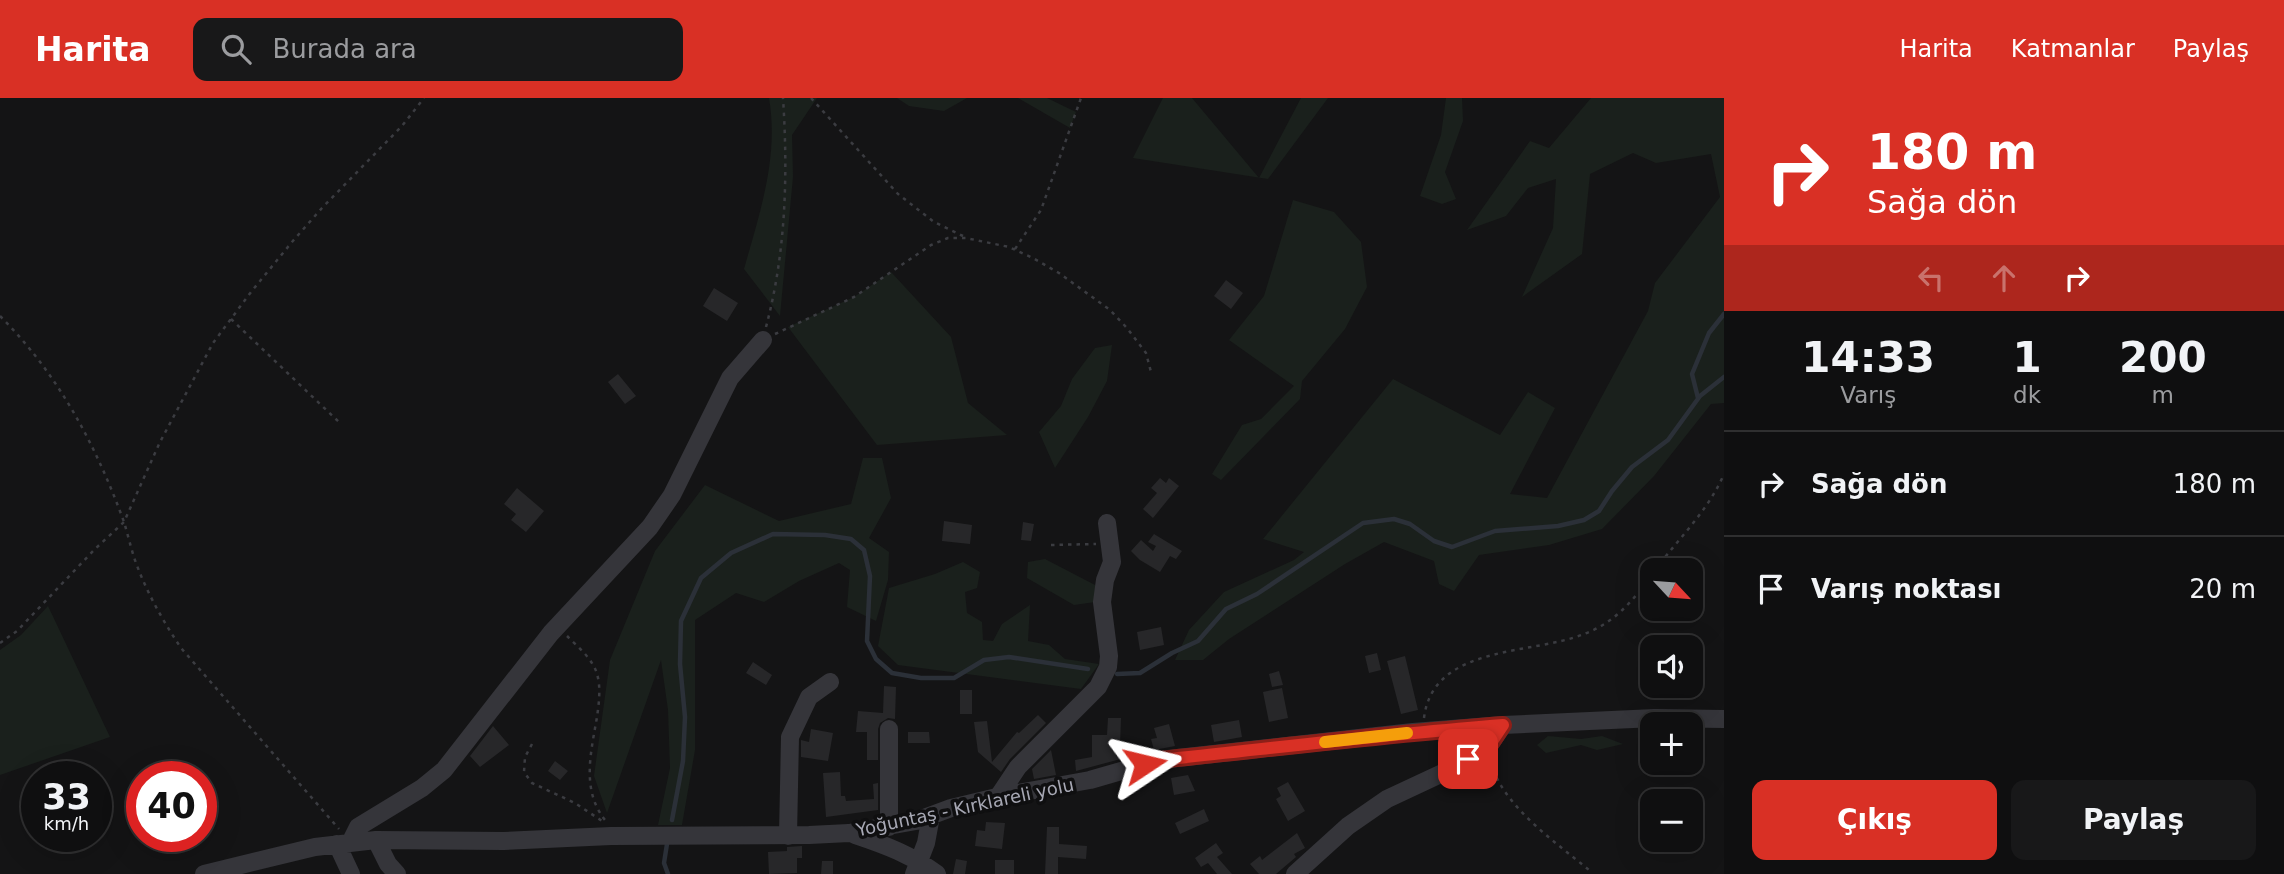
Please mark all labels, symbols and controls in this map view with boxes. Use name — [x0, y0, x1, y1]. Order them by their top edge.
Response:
search box — [193, 18, 683, 81]
text: Harita — [35, 30, 151, 69]
icon: search — [217, 30, 255, 68]
text: Burada ara — [273, 34, 417, 64]
text: Harita — [1899, 35, 1973, 63]
text: Katmanlar — [2011, 35, 2135, 63]
text: Paylaş — [2173, 35, 2249, 63]
text: 180 m — [1867, 124, 2037, 181]
icon: right — [1752, 126, 1843, 217]
text: Sağa dön — [1867, 183, 2017, 221]
icon: left — [1912, 259, 1950, 297]
icon: ahead — [1985, 259, 2023, 297]
icon: right — [2058, 259, 2096, 297]
text: 14:33 — [1801, 333, 1935, 382]
text: 1 — [2012, 333, 2042, 382]
text: 200 — [2119, 333, 2207, 382]
text: Varış — [1840, 382, 1896, 408]
text: dk — [2013, 382, 2041, 408]
text: m — [2152, 382, 2174, 408]
icon: right — [1752, 465, 1790, 503]
text: Sağa dön — [1811, 469, 1947, 499]
text: 180 m — [2173, 469, 2256, 499]
north arrow — [1640, 558, 1703, 621]
map controls — [1640, 558, 1703, 852]
icon: arrive — [1752, 570, 1790, 608]
text: Varış noktası — [1811, 574, 2002, 604]
text: 20 m — [2189, 574, 2256, 604]
button: sound — [1640, 635, 1703, 698]
button: + — [1640, 712, 1703, 775]
position arrow — [1108, 727, 1182, 801]
pin — [1438, 729, 1498, 789]
icon: arrive — [1449, 740, 1487, 778]
speed limit sign: 40 — [126, 761, 217, 852]
street label: Yoğuntaş - Kırklareli yolu — [853, 774, 1076, 841]
text: 33 — [42, 777, 91, 817]
button: Çıkış — [1752, 780, 1997, 860]
button: Paylaş — [2011, 780, 2256, 860]
button: − — [1640, 789, 1703, 852]
text: km/h — [44, 813, 89, 834]

